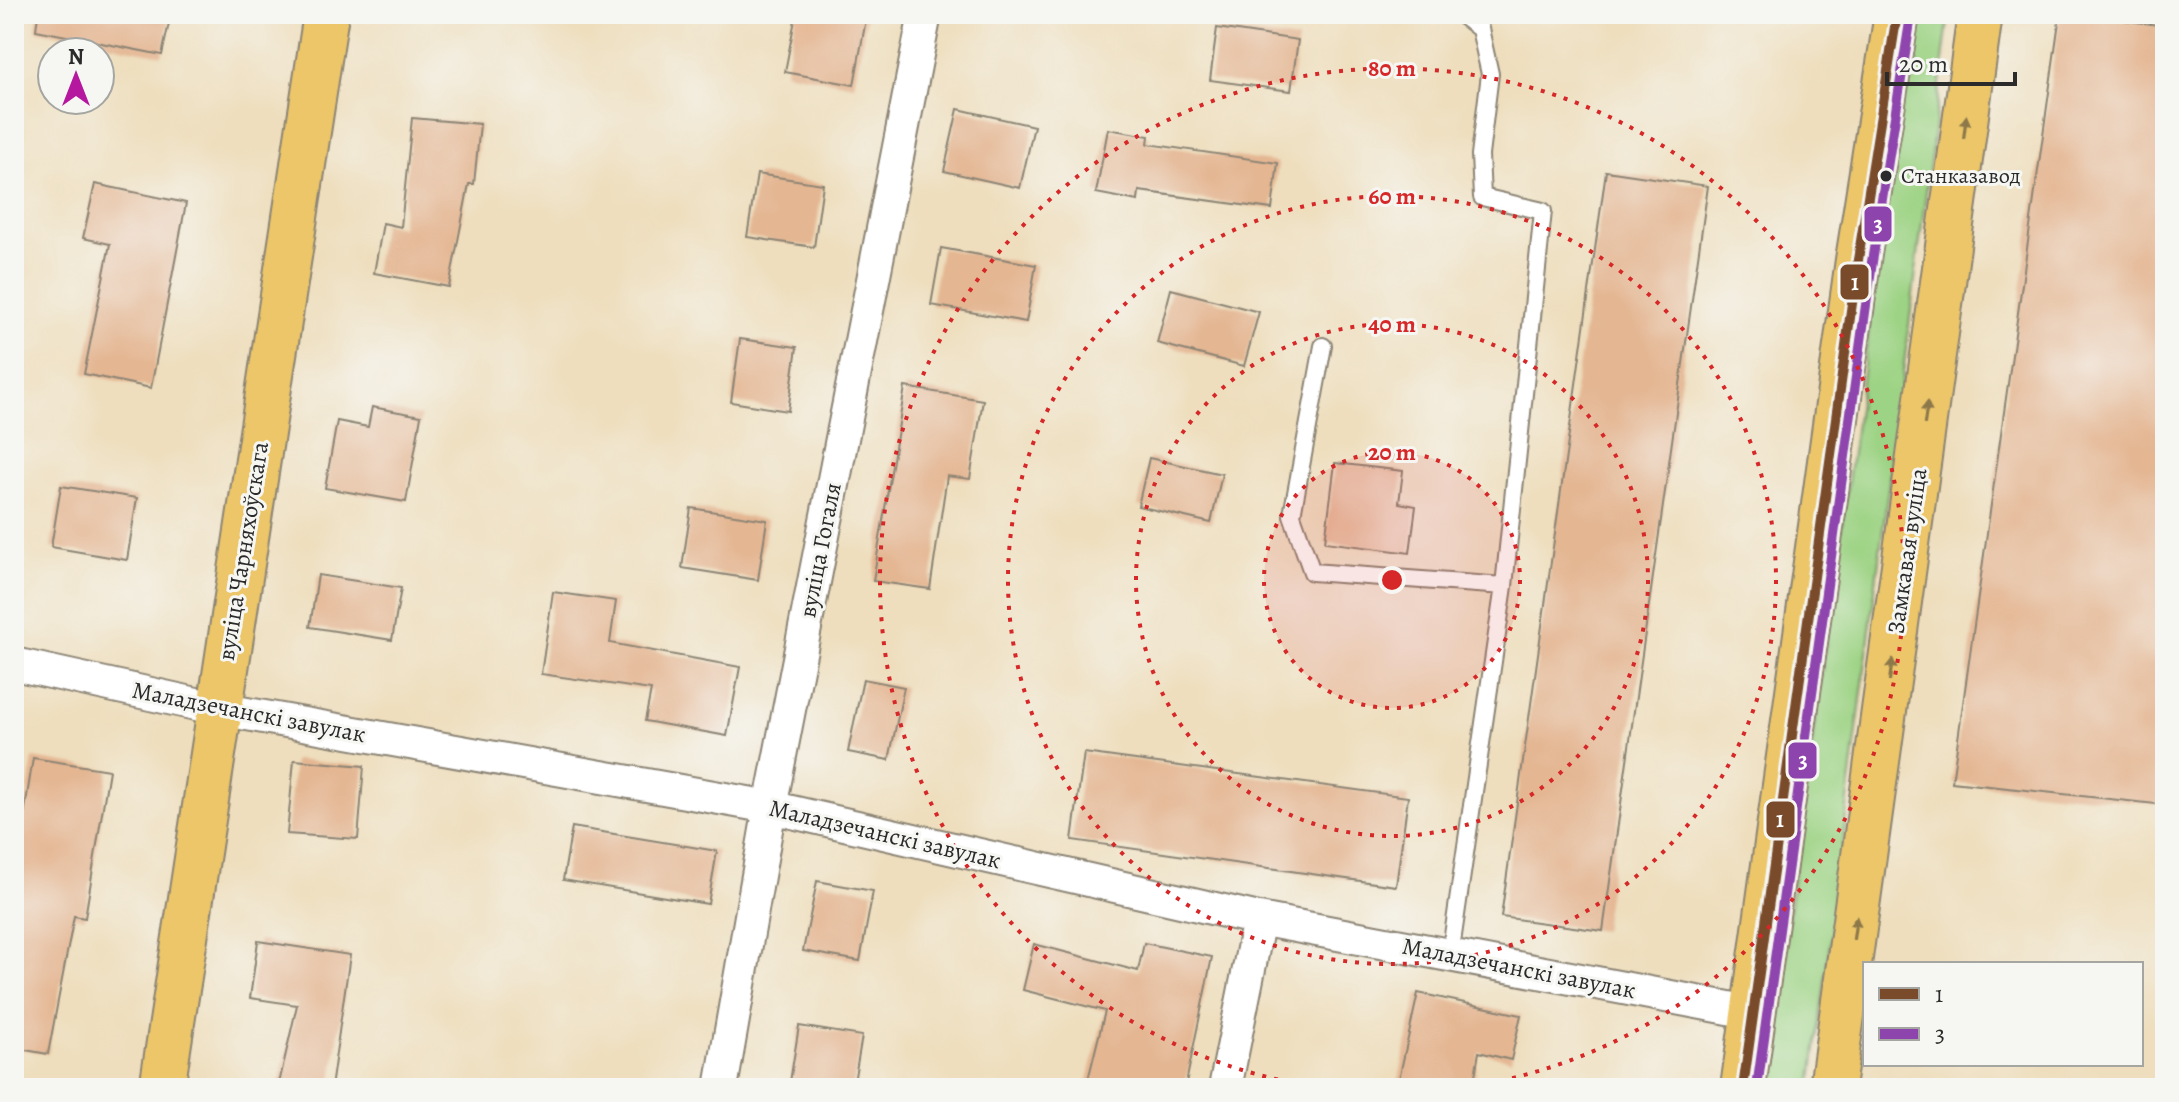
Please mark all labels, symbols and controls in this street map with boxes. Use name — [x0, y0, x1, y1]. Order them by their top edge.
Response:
north arrow — [36, 36, 116, 116]
scale bar — [1887, 36, 2015, 86]
text: N — [68, 42, 84, 72]
text: 20 m — [1899, 48, 1948, 80]
text: 80 m — [1368, 52, 1416, 84]
one-way arrow — [1959, 114, 1972, 139]
place label: Станказавод — [1901, 161, 2021, 191]
marker: Станказавод — [1878, 168, 1894, 184]
text: 60 m — [1368, 180, 1416, 212]
line badge: 3 — [1863, 205, 1893, 243]
text: 3 — [1873, 210, 1883, 240]
line badge: 1 — [1839, 263, 1870, 301]
text: 1 — [1851, 268, 1859, 298]
text: 40 m — [1368, 308, 1416, 340]
one-way arrow — [1920, 400, 1933, 425]
text: 20 m — [1368, 436, 1416, 468]
street label: вуліца Чарняхоўскага — [210, 439, 276, 663]
street label: Замкавая вуліца — [1880, 466, 1934, 636]
street label: вуліца Гогаля — [791, 480, 849, 620]
centre of rings — [1378, 566, 1406, 594]
one-way arrow — [1885, 657, 1898, 682]
street label: Маладзечанскі завулак — [130, 674, 368, 750]
line badge: 3 — [1787, 741, 1818, 780]
text: 3 — [1798, 746, 1808, 776]
street label: Маладзечанскі завулак — [766, 792, 1004, 876]
line badge: 1 — [1765, 800, 1796, 839]
text: 1 — [1776, 805, 1784, 835]
one-way arrow — [1849, 915, 1862, 940]
street label: Маладзечанскі завулак — [1400, 930, 1638, 1006]
legend — [1863, 962, 2143, 1066]
text: 1 — [1935, 978, 1943, 1010]
text: 3 — [1935, 1018, 1945, 1050]

